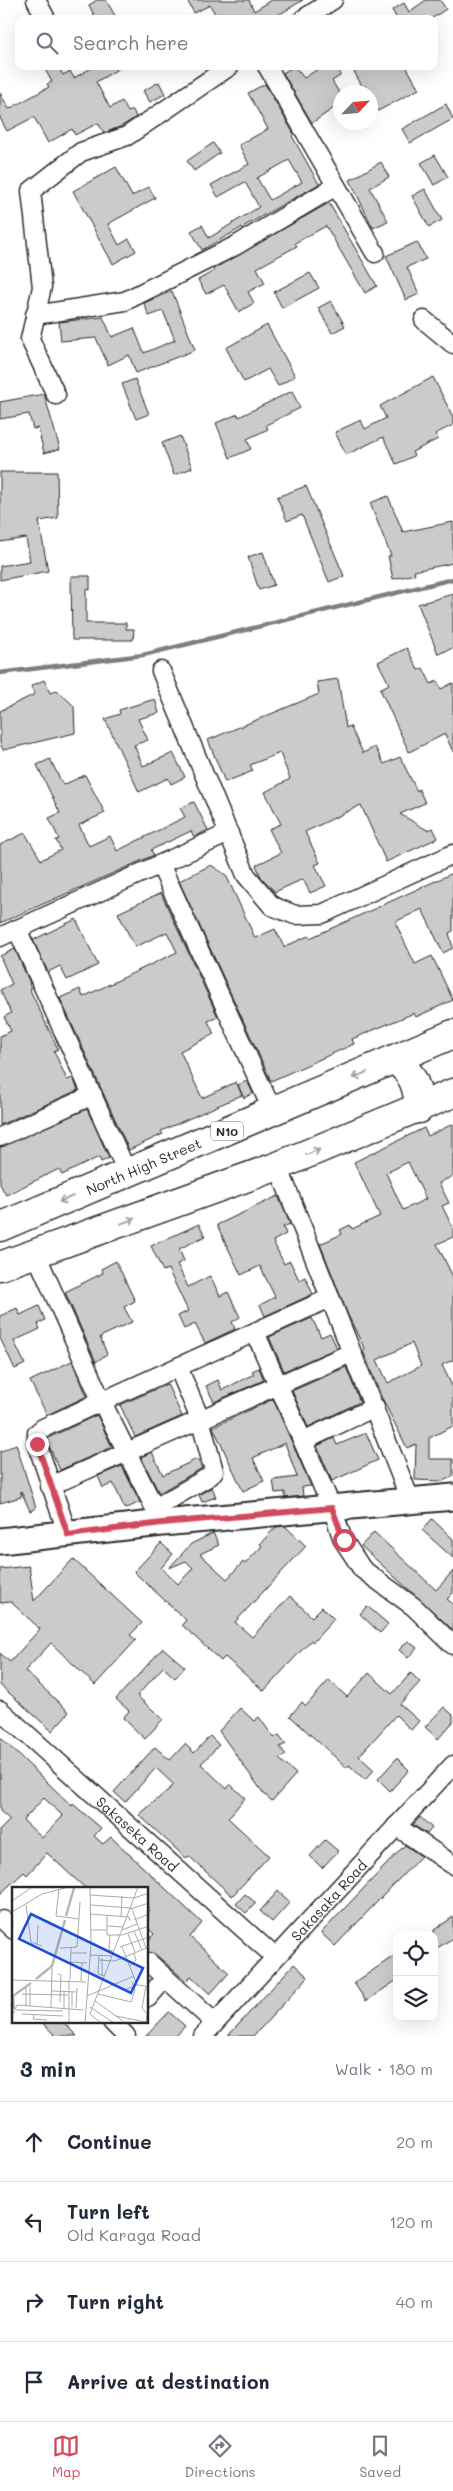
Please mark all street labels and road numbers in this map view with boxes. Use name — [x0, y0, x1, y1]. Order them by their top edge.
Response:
road number: N10 — [211, 1122, 243, 1140]
street label: North High Street — [83, 1133, 204, 1199]
street label: Sakaseka Road — [93, 1792, 183, 1875]
street label: Sakasaka Road — [286, 1855, 371, 1945]

